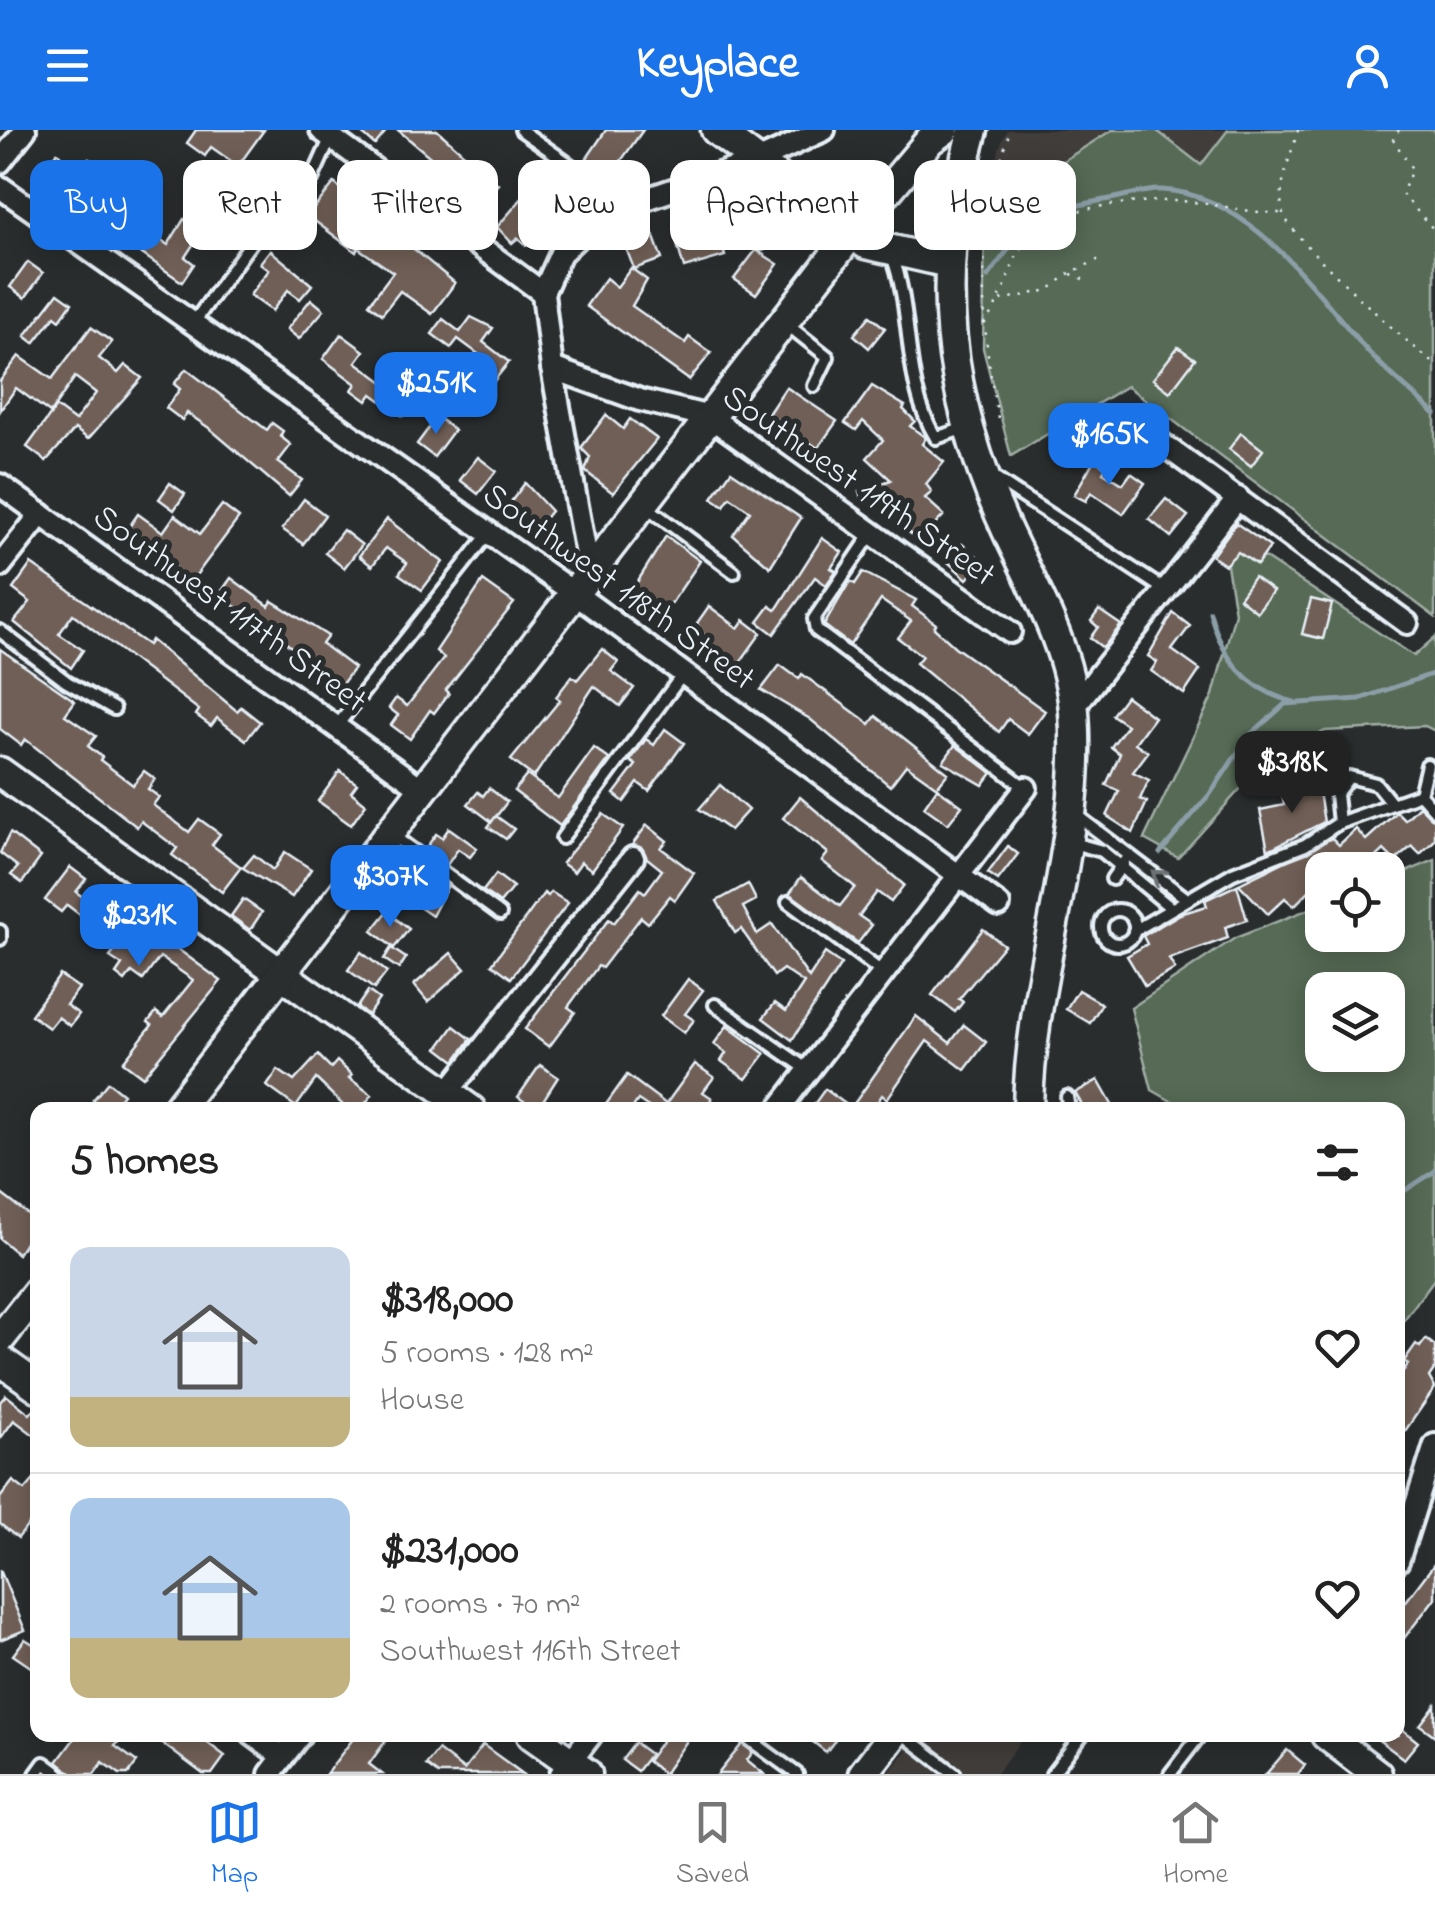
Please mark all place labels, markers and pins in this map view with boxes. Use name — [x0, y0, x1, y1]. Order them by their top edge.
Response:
pin: $251K — [366, 352, 506, 437]
pin: $165K — [1039, 403, 1179, 488]
pin: $318K — [1222, 731, 1362, 816]
pin: $307K — [320, 845, 460, 930]
pin: $231K — [69, 884, 209, 969]

